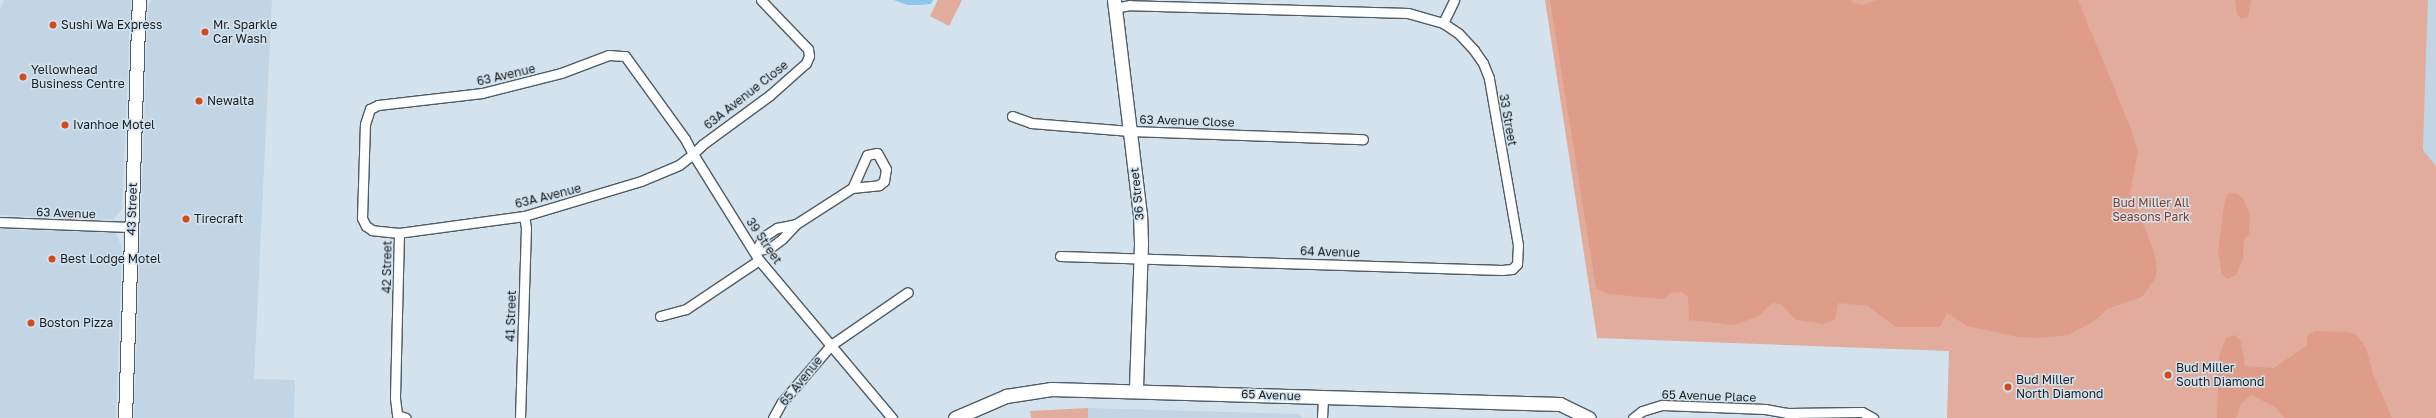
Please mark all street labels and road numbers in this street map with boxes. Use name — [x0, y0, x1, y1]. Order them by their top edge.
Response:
street label: 63A Avenue Close — [701, 58, 791, 132]
street label: 63 Avenue — [475, 61, 537, 89]
street label: 33 Street — [1496, 93, 1520, 147]
street label: 63 Avenue Close — [1139, 112, 1235, 130]
street label: 36 Street — [1127, 167, 1147, 221]
street label: 63A Avenue — [513, 181, 583, 211]
street label: 43 Street — [124, 182, 140, 236]
street label: 63 Avenue — [36, 205, 96, 221]
street label: 39 Street — [743, 215, 785, 267]
street label: 42 Street — [379, 240, 395, 294]
street label: 64 Avenue — [1300, 244, 1360, 260]
street label: 41 Street — [503, 290, 519, 342]
street label: 65 Avenue — [777, 353, 825, 409]
street label: 65 Avenue — [1241, 387, 1301, 403]
street label: 65 Avenue Place — [1661, 387, 1757, 405]

